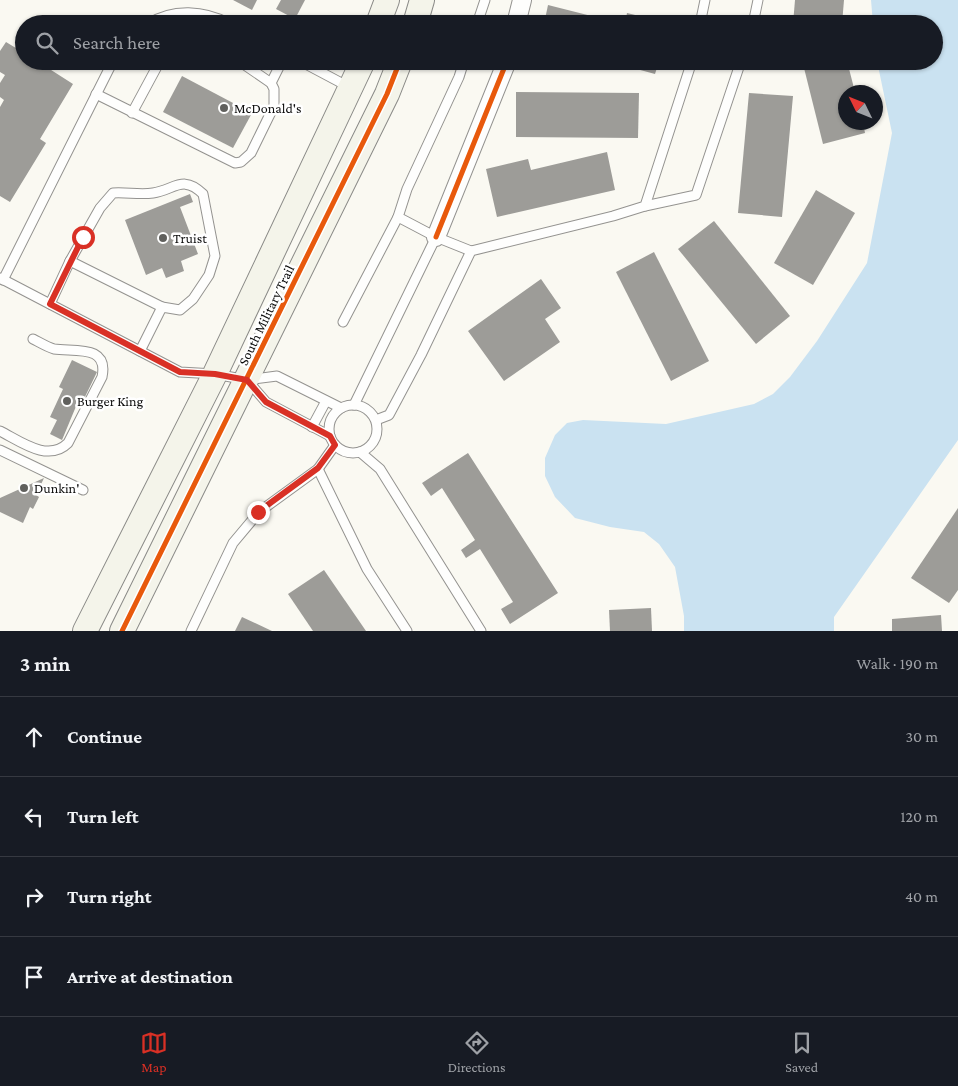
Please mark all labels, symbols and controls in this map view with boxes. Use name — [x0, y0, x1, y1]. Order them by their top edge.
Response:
search box — [15, 15, 943, 70]
icon: search — [33, 29, 61, 57]
text: Search here — [73, 32, 160, 53]
north arrow — [838, 85, 883, 130]
place label: McDonald's — [234, 100, 301, 116]
marker: McDonald's — [218, 102, 230, 114]
route start — [72, 226, 95, 249]
place label: Truist — [173, 230, 207, 246]
marker: Truist — [157, 232, 169, 244]
street label: South Military Trail — [235, 262, 297, 368]
place label: Burger King — [77, 393, 143, 409]
marker: Burger King — [61, 395, 73, 407]
place label: Dunkin' — [34, 480, 79, 496]
marker: Dunkin' — [18, 482, 30, 494]
route end — [247, 501, 270, 524]
text: 3 min — [20, 652, 70, 676]
text: Walk · 190 m — [857, 655, 938, 672]
icon: ahead — [20, 723, 48, 751]
text: Continue — [67, 726, 142, 747]
text: 30 m — [906, 728, 938, 745]
icon: left — [20, 803, 48, 831]
text: Turn left — [67, 806, 139, 827]
text: 120 m — [900, 808, 938, 825]
icon: right — [20, 883, 48, 911]
text: Turn right — [67, 886, 152, 907]
text: 40 m — [905, 888, 938, 905]
icon: arrive — [20, 963, 48, 991]
text: Arrive at destination — [67, 966, 233, 987]
tab: Map — [140, 1029, 168, 1075]
tab: Directions — [448, 1029, 506, 1075]
tab: Saved — [785, 1029, 818, 1075]

